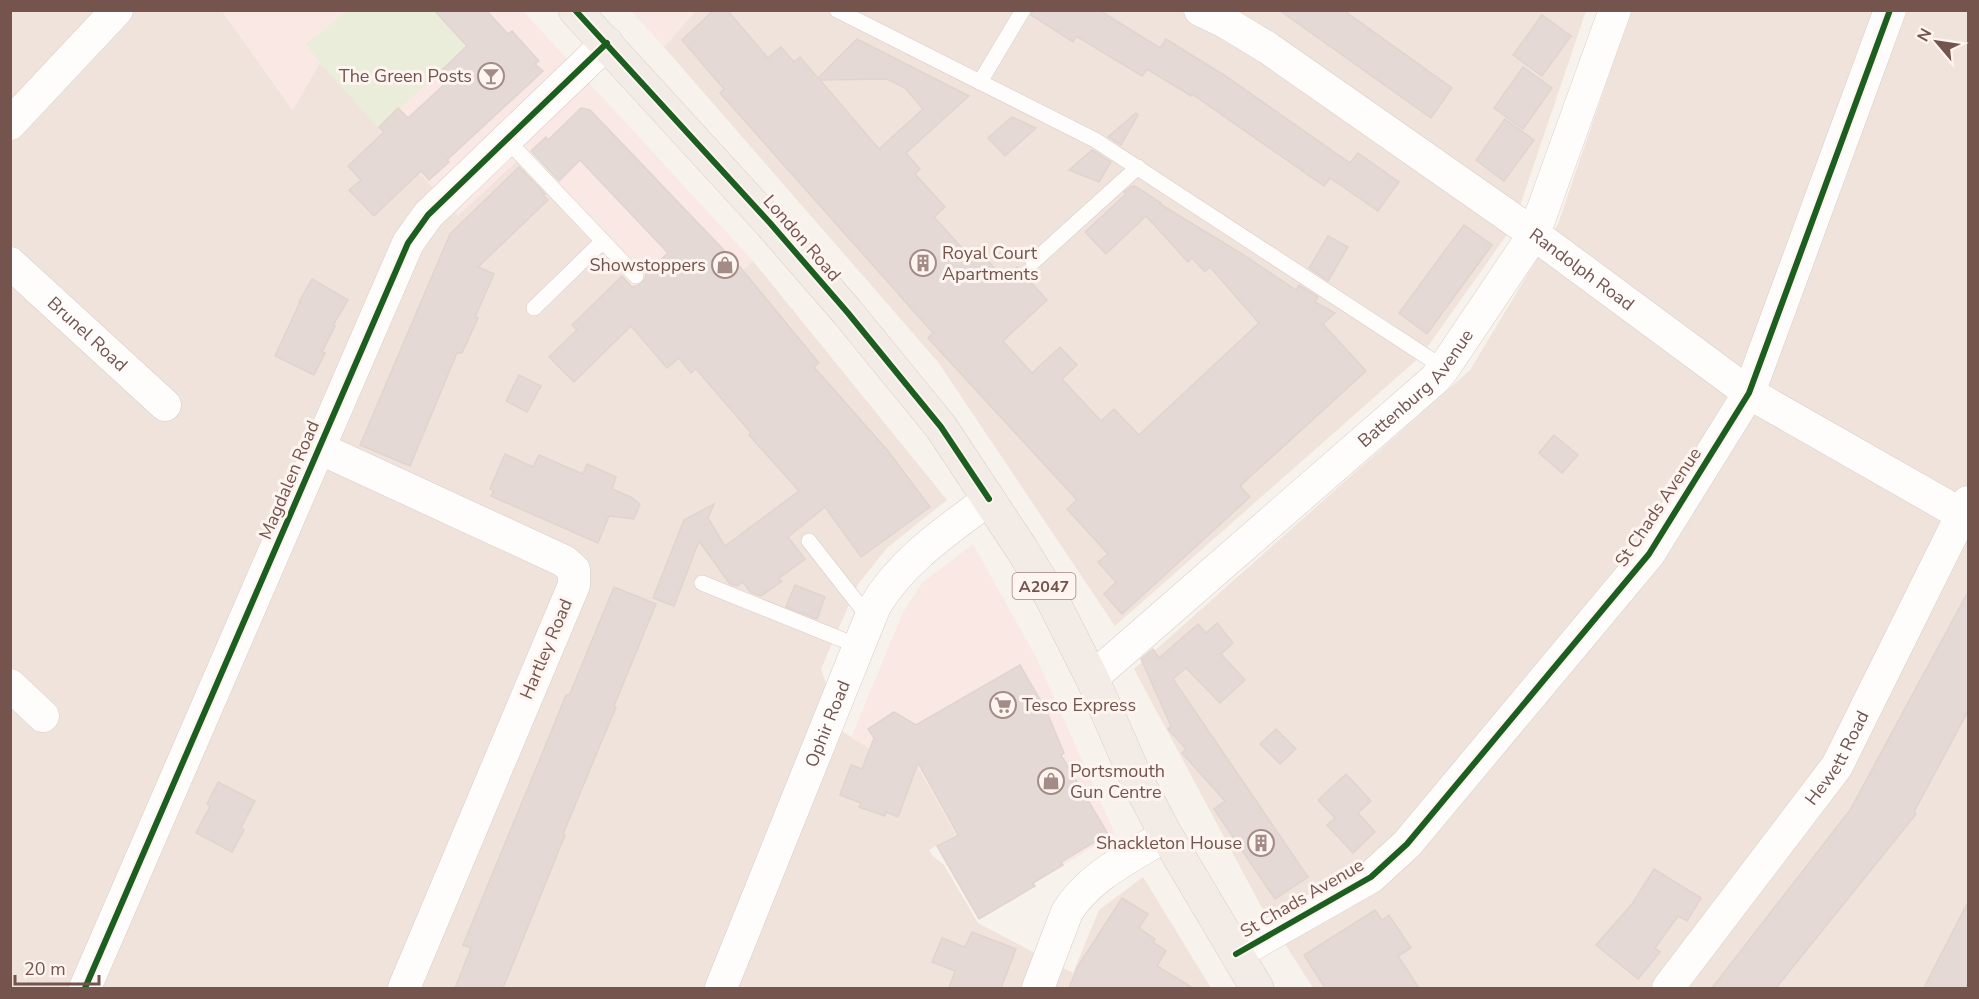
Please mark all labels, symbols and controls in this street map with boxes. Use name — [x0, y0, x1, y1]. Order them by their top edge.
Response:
north arrow — [1907, 12, 1967, 72]
text: N — [1912, 25, 1937, 46]
bar icon: The Green Posts — [476, 61, 506, 91]
place label: The Green Posts — [339, 64, 472, 88]
street label: London Road — [758, 190, 846, 286]
street label: Randolph Road — [1524, 223, 1639, 316]
place label: Royal Court Apartments — [942, 241, 1039, 286]
building icon: Royal Court Apartments — [908, 248, 938, 278]
shop icon: Showstoppers — [710, 250, 740, 280]
place label: Showstoppers — [590, 253, 706, 277]
street label: Brunel Road — [42, 291, 133, 377]
street label: Battenburg Avenue — [1353, 324, 1479, 453]
street label: Magdalen Road — [253, 417, 325, 543]
street label: St Chads Avenue — [1609, 443, 1707, 571]
road number: A2047 — [1012, 573, 1076, 599]
street label: Hartley Road — [514, 595, 578, 703]
street label: Ophir Road — [799, 677, 856, 771]
supermarket icon: Tesco Express — [988, 690, 1018, 720]
place label: Tesco Express — [1022, 693, 1136, 717]
street label: Hewett Road — [1799, 707, 1875, 810]
place label: Portsmouth Gun Centre — [1070, 759, 1165, 804]
shop icon: Portsmouth Gun Centre — [1036, 766, 1066, 796]
building icon: Shackleton House — [1246, 828, 1276, 858]
place label: Shackleton House — [1096, 831, 1242, 855]
street label: St Chads Avenue — [1236, 853, 1368, 943]
scale bar — [15, 948, 99, 986]
text: 20 m — [24, 957, 66, 981]

